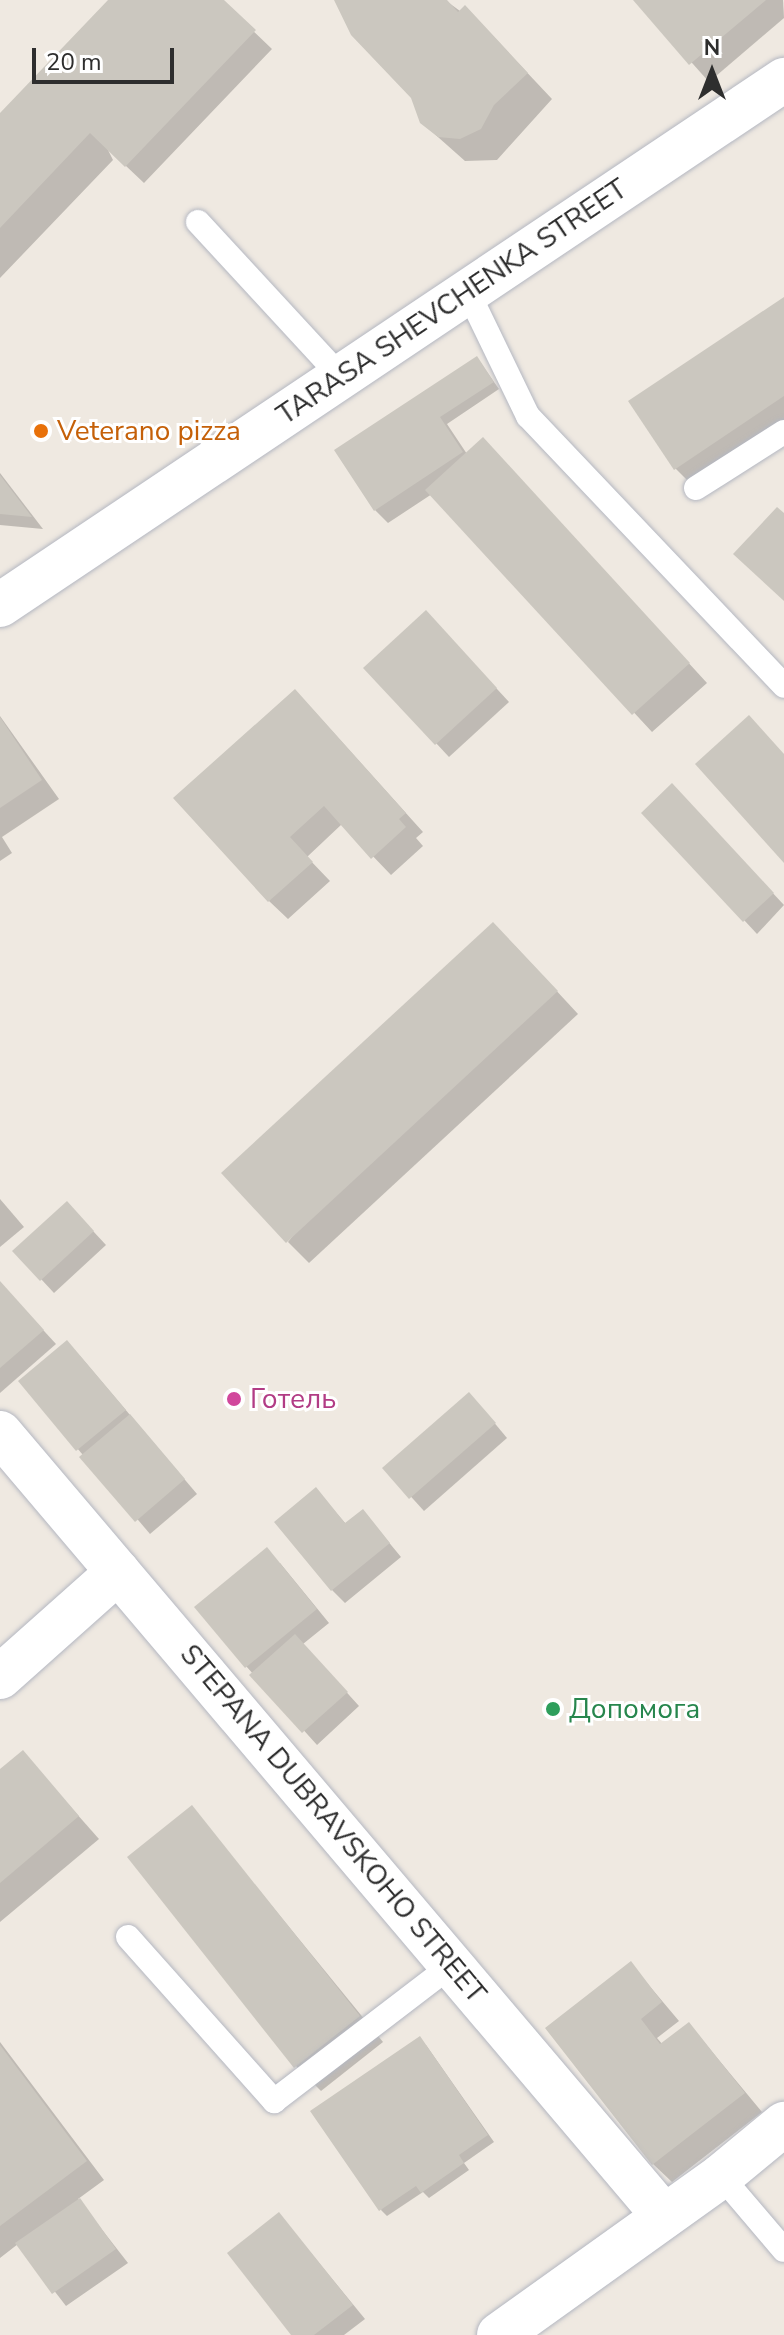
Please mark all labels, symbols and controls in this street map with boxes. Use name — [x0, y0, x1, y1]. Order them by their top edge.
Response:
scale bar — [36, 32, 178, 82]
north arrow — [672, 32, 752, 112]
text: N — [704, 33, 720, 63]
text: 20 m — [46, 46, 102, 78]
street label: TARASA SHEVCHENKA STREET — [271, 172, 633, 432]
place label: Veterano pizza — [57, 414, 241, 448]
marker: Veterano pizza — [32, 422, 50, 440]
place label: Готель — [250, 1382, 336, 1416]
marker: Готель — [225, 1390, 243, 1408]
street label: STEPANA DUBRAVSKOHO STREET — [173, 1638, 493, 2010]
place label: Допомога — [569, 1692, 700, 1726]
marker: Допомога — [544, 1700, 562, 1718]

